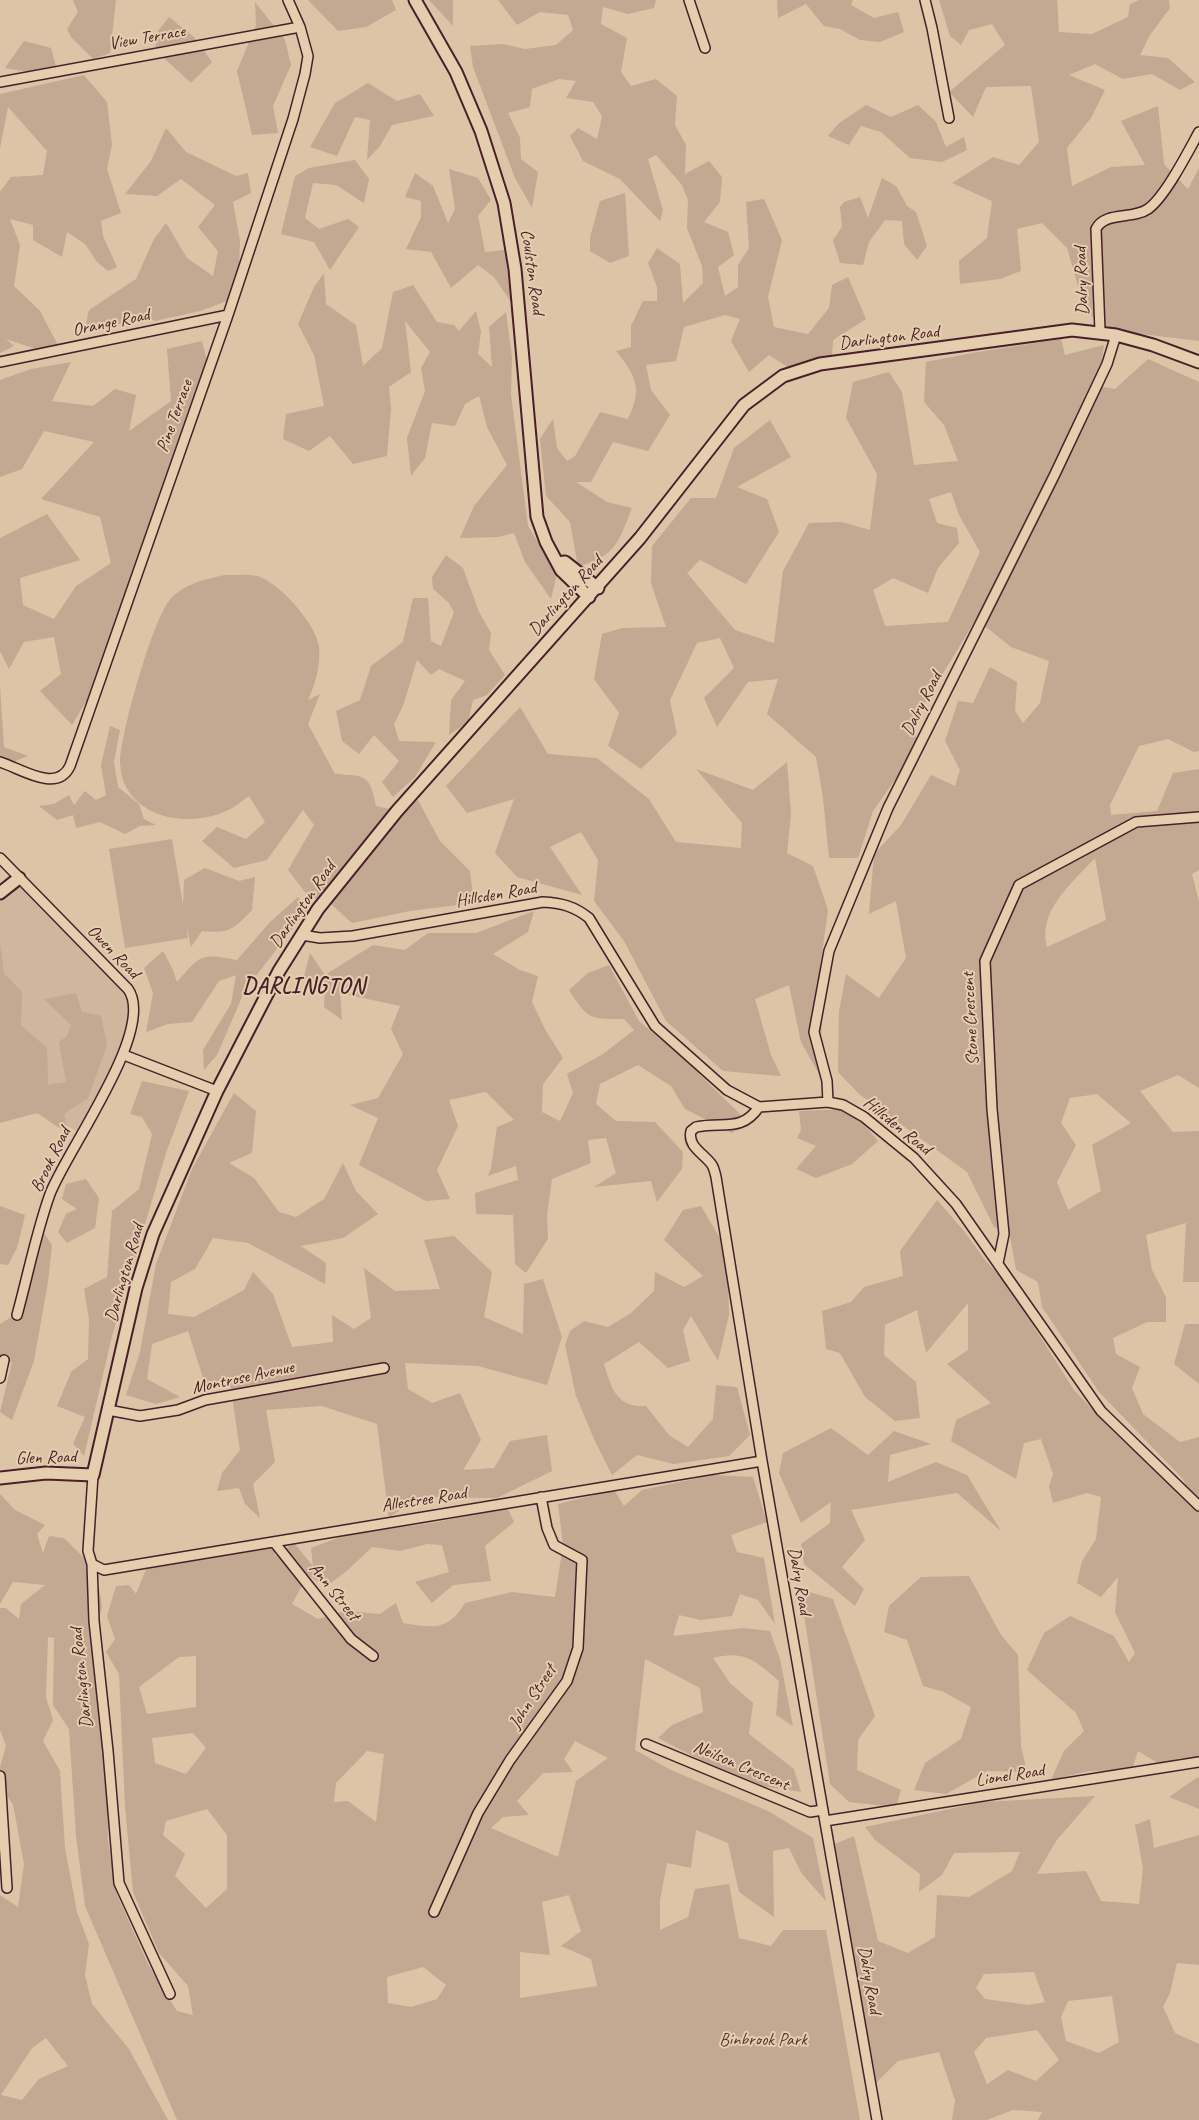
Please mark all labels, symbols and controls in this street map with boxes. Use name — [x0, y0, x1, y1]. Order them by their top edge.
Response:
street label: View Terrace — [107, 21, 187, 55]
street label: Coulston Road — [515, 228, 549, 316]
street label: Dalry Road — [1070, 246, 1094, 316]
street label: Orange Road — [71, 304, 151, 342]
street label: Darlington Road — [838, 321, 940, 355]
street label: Pine Terrace — [152, 377, 198, 455]
street label: Darlington Road — [524, 551, 608, 641]
street label: Dalry Road — [897, 669, 947, 739]
street label: Darlington Road — [265, 858, 341, 952]
street label: Hillsden Road — [454, 877, 538, 913]
street label: Owen Road — [82, 920, 144, 984]
street label: Stone Crescent — [958, 972, 984, 1066]
district label: DARLINGTON — [241, 974, 367, 1000]
street label: Hillsden Road — [859, 1092, 935, 1160]
street label: Brook Road — [26, 1124, 76, 1196]
street label: Darlington Road — [101, 1222, 149, 1324]
street label: Montrose Avenue — [190, 1357, 296, 1399]
street label: Glen Road — [15, 1446, 77, 1470]
street label: Allestree Road — [380, 1483, 468, 1517]
street label: Dalry Road — [782, 1545, 816, 1617]
street label: Ann Street — [304, 1559, 364, 1625]
street label: Darlington Road — [66, 1627, 98, 1729]
street label: John Street — [504, 1661, 562, 1733]
street label: Neilson Crescent — [690, 1736, 792, 1796]
street label: Lionel Road — [974, 1760, 1046, 1792]
street label: Dalry Road — [852, 1944, 886, 2016]
park label: Binbrook Park — [719, 2029, 807, 2051]

